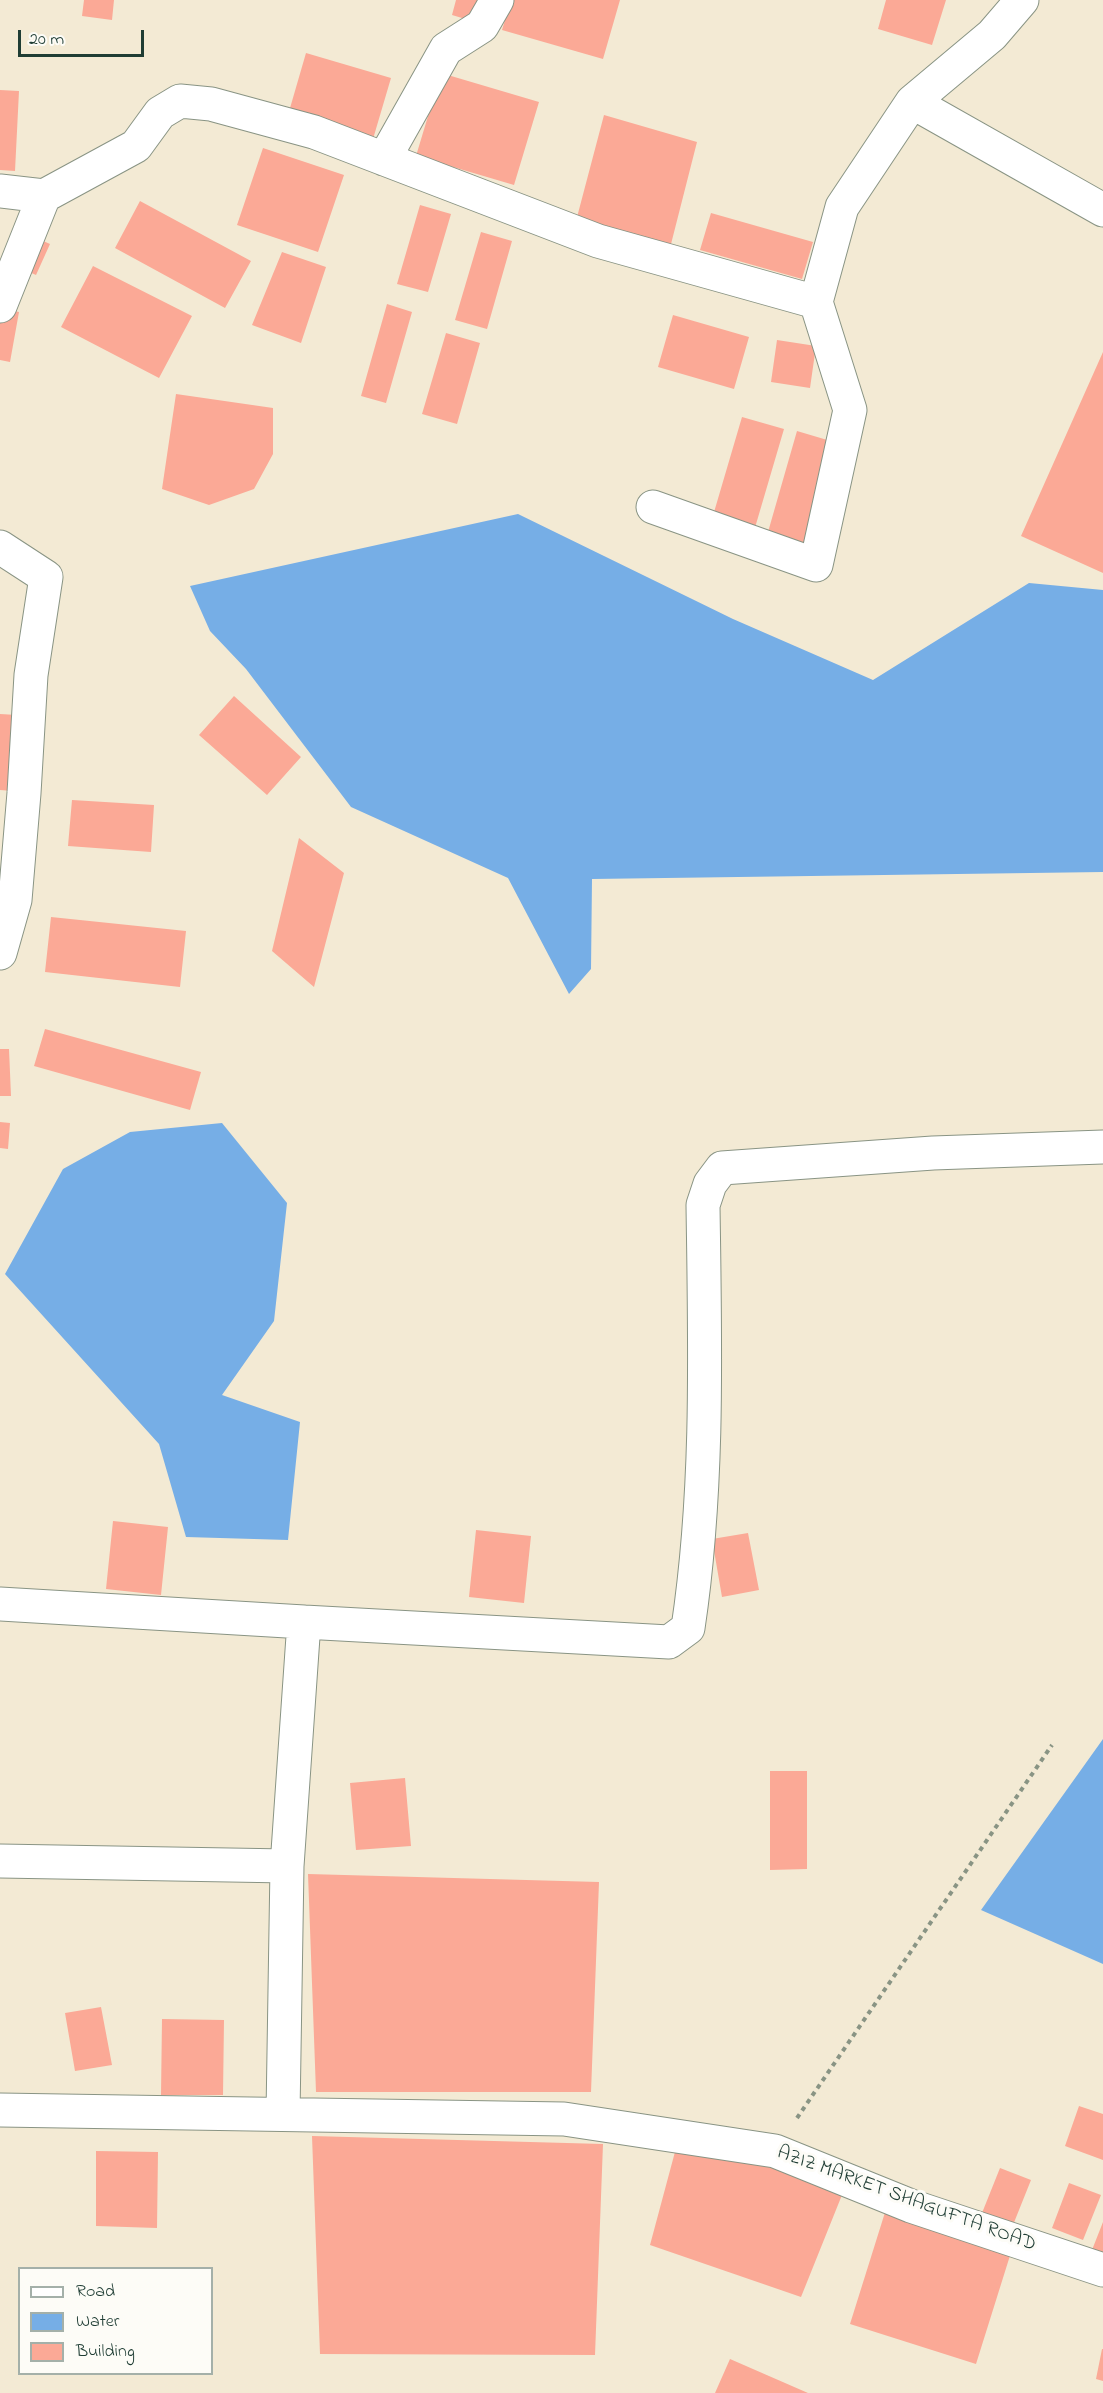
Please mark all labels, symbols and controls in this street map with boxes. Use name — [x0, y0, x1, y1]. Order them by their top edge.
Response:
scale bar — [21, 18, 147, 56]
text: 20 m — [29, 27, 64, 53]
street label: AZIZ MARKET SHAGUFTA ROAD — [773, 2142, 1039, 2258]
legend — [18, 2267, 213, 2375]
text: Road — [76, 2279, 115, 2305]
text: Water — [76, 2309, 119, 2335]
text: Building — [76, 2339, 135, 2365]

